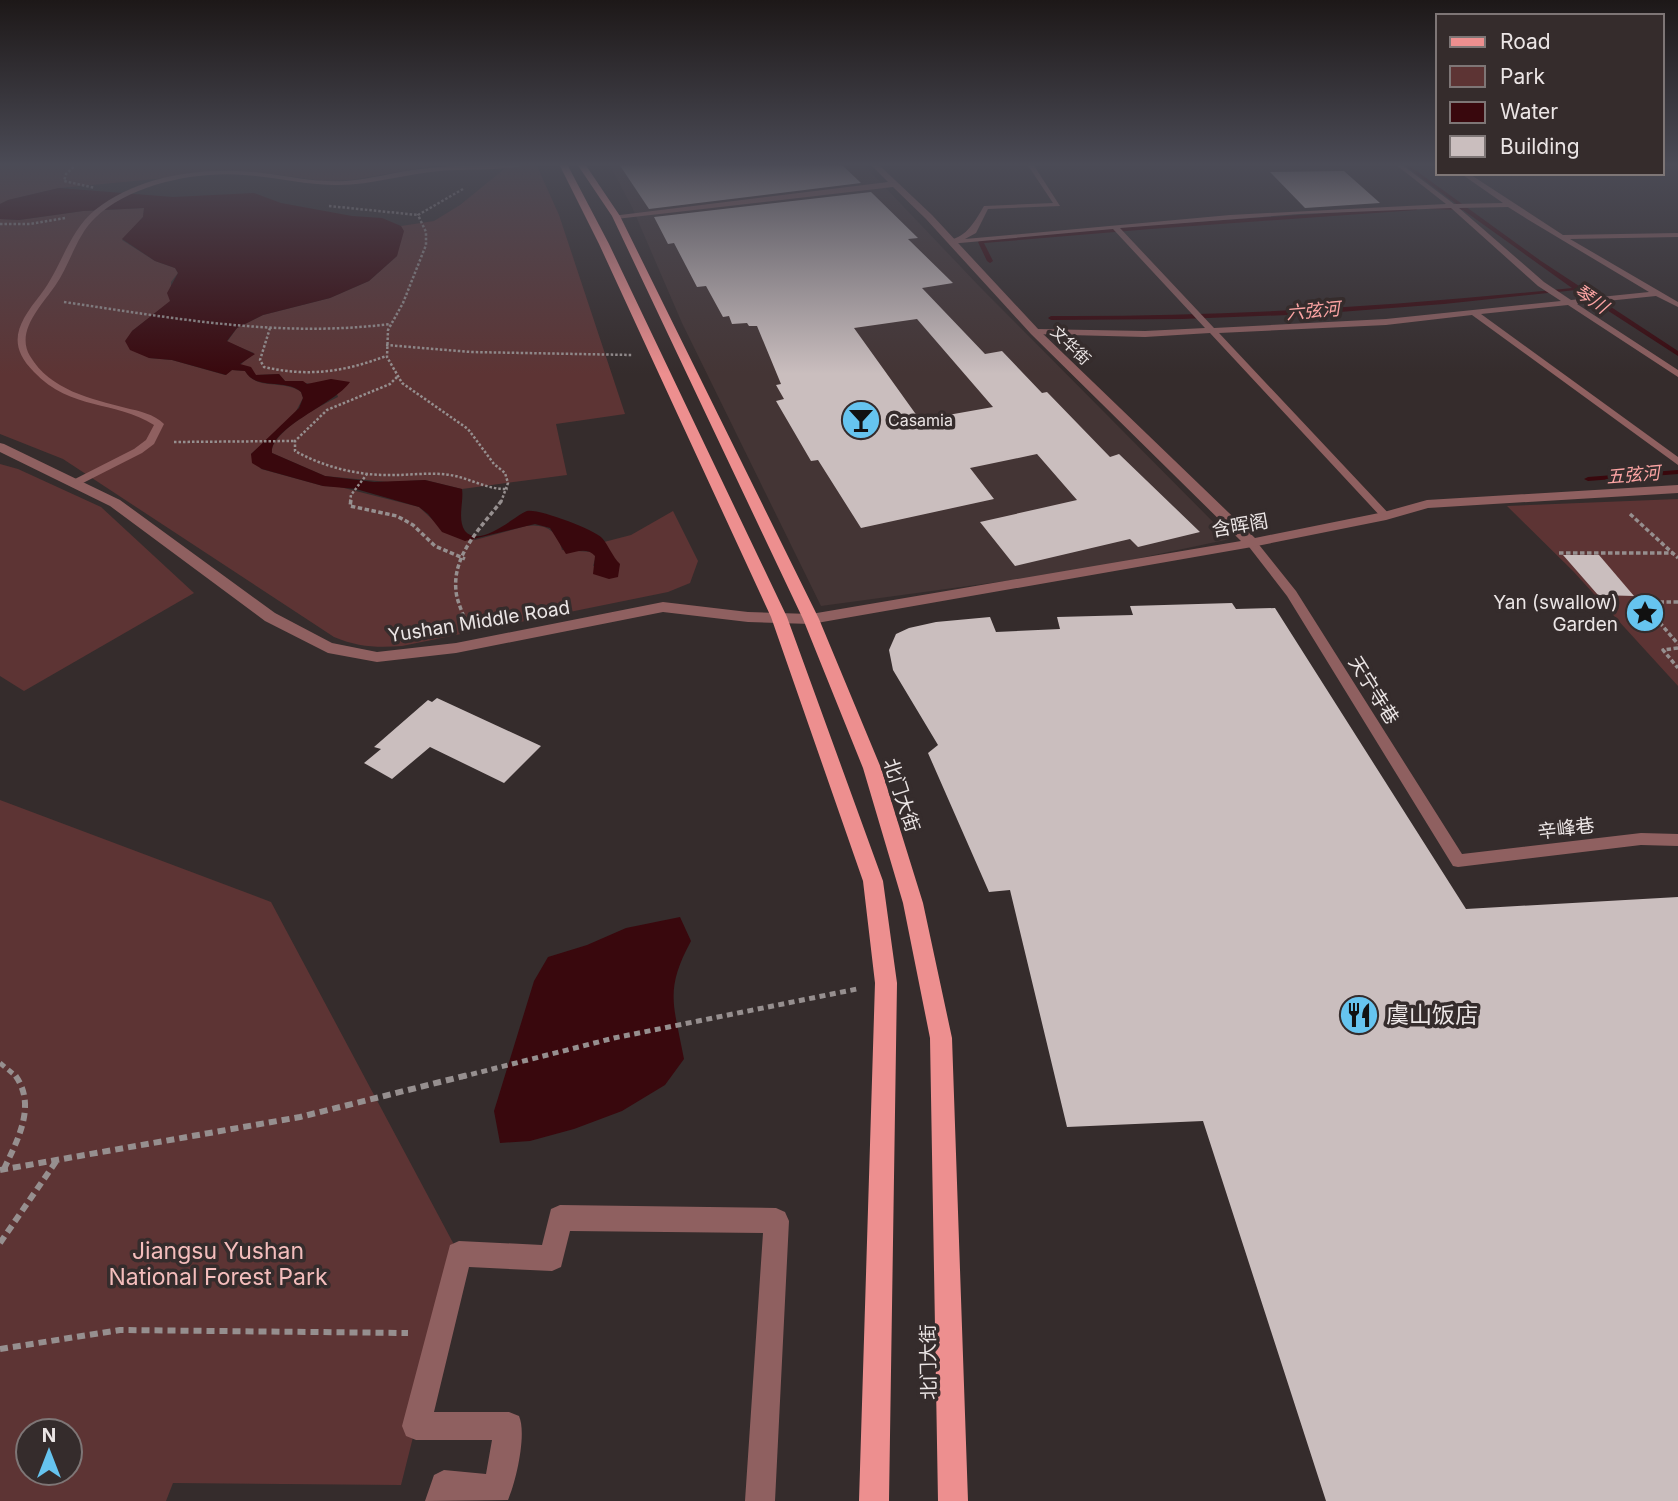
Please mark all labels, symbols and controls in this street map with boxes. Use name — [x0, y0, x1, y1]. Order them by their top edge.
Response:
legend — [1436, 14, 1664, 175]
text: Road — [1500, 29, 1551, 54]
text: Park — [1500, 64, 1545, 89]
text: Water — [1500, 99, 1558, 124]
text: Building — [1500, 134, 1580, 159]
water label: 琴川 — [1570, 280, 1614, 318]
water label: 六弦河 — [1285, 297, 1344, 323]
street label: 文华街 — [1047, 321, 1095, 369]
bar icon: Casamia — [840, 399, 882, 441]
place label: Casamia — [888, 410, 953, 430]
water label: 五弦河 — [1605, 461, 1664, 487]
street label: 含晖阁 — [1210, 509, 1270, 542]
place label: Yan (swallow) Garden — [1493, 591, 1618, 636]
place icon: Yan (swallow) Garden — [1624, 592, 1666, 634]
street label: Yushan Middle Road — [387, 596, 572, 647]
street label: 天宁寺巷 — [1344, 652, 1403, 729]
street label: 北门大街 — [879, 755, 924, 835]
street label: 辛峰巷 — [1536, 814, 1596, 843]
restaurant icon: 虞山饭店 — [1338, 994, 1380, 1036]
place label: 虞山饭店 — [1386, 1001, 1478, 1029]
park label: Jiangsu Yushan National Forest Park — [108, 1237, 328, 1291]
street label: 北门大街 — [916, 1324, 941, 1400]
north arrow — [14, 1417, 84, 1487]
text: N — [42, 1424, 56, 1447]

